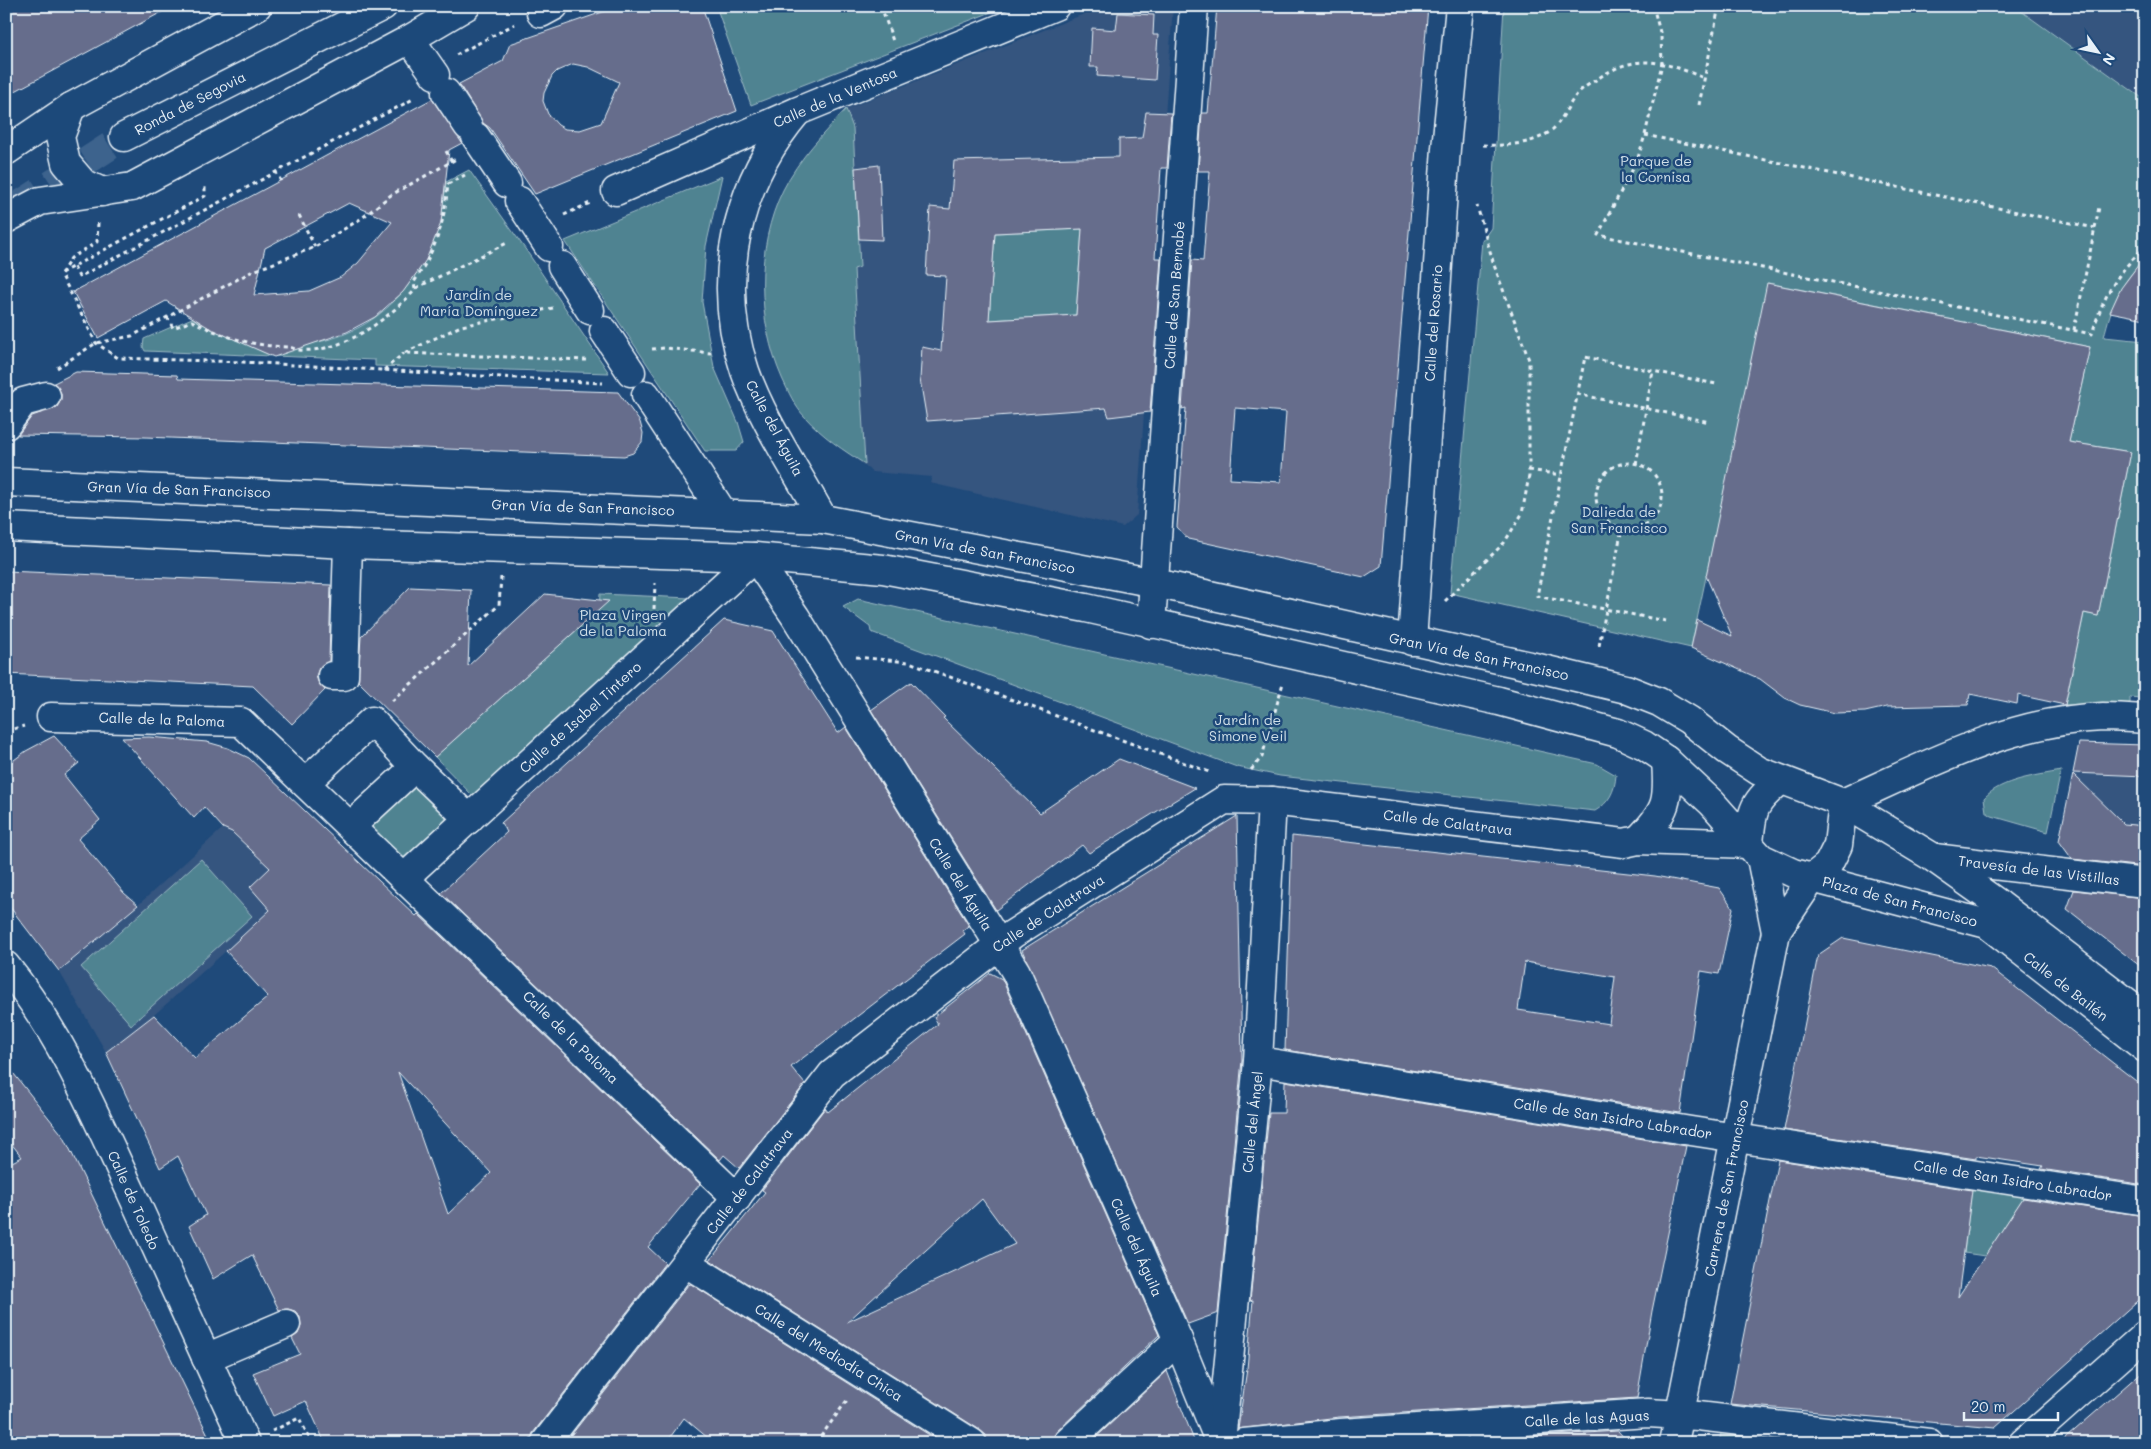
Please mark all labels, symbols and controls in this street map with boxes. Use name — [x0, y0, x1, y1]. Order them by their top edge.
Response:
north arrow — [2074, 28, 2124, 78]
text: N — [2098, 50, 2120, 69]
street label: Calle de la Ventosa — [770, 62, 900, 132]
street label: Ronda de Segovia — [131, 67, 249, 139]
park label: Parque de la Cornisa — [1620, 151, 1692, 186]
street label: Calle de San Bernabé — [1159, 220, 1189, 370]
street label: Calle del Rosario — [1419, 264, 1447, 382]
park label: Jardín de María Domínguez — [420, 285, 538, 320]
street label: Calle del Águila — [742, 377, 808, 479]
street label: Gran Vía de San Francisco — [87, 476, 271, 502]
street label: Gran Vía de San Francisco — [491, 494, 675, 520]
park label: Dalieda de San Francisco — [1571, 502, 1667, 537]
street label: Gran Vía de San Francisco — [893, 524, 1077, 578]
park label: Plaza Virgen de la Paloma — [579, 605, 667, 640]
street label: Gran Vía de San Francisco — [1388, 628, 1570, 684]
street label: Calle de Isabel Tintero — [515, 657, 645, 777]
street label: Calle de la Paloma — [98, 707, 226, 731]
park label: Jardín de Simone Veil — [1209, 710, 1287, 745]
street label: Calle de Calatrava — [1382, 805, 1514, 839]
street label: Calle del Águila — [925, 834, 997, 934]
street label: Travesía de las Vistillas — [1957, 851, 2121, 889]
street label: Calle de Calatrava — [988, 870, 1108, 956]
street label: Plaza de San Francisco — [1820, 871, 1980, 931]
street label: Calle de Bailén — [2020, 947, 2112, 1025]
street label: Calle de la Paloma — [519, 986, 623, 1088]
street label: Calle del Ángel — [1237, 1070, 1267, 1174]
street label: Calle de San Isidro Labrador — [1512, 1093, 1714, 1143]
street label: Carrera de San Francisco — [1700, 1098, 1752, 1278]
street label: Calle de Calatrava — [702, 1124, 796, 1238]
street label: Calle de Toledo — [104, 1148, 164, 1252]
street label: Calle de San Isidro Labrador — [1912, 1155, 2114, 1205]
street label: Calle del Águila — [1107, 1195, 1167, 1299]
street label: Calle del Mediodía Chica — [751, 1299, 907, 1405]
scale bar — [1964, 1389, 2057, 1421]
text: 20 m — [1971, 1396, 2005, 1416]
street label: Calle de las Aguas — [1524, 1405, 1650, 1431]

